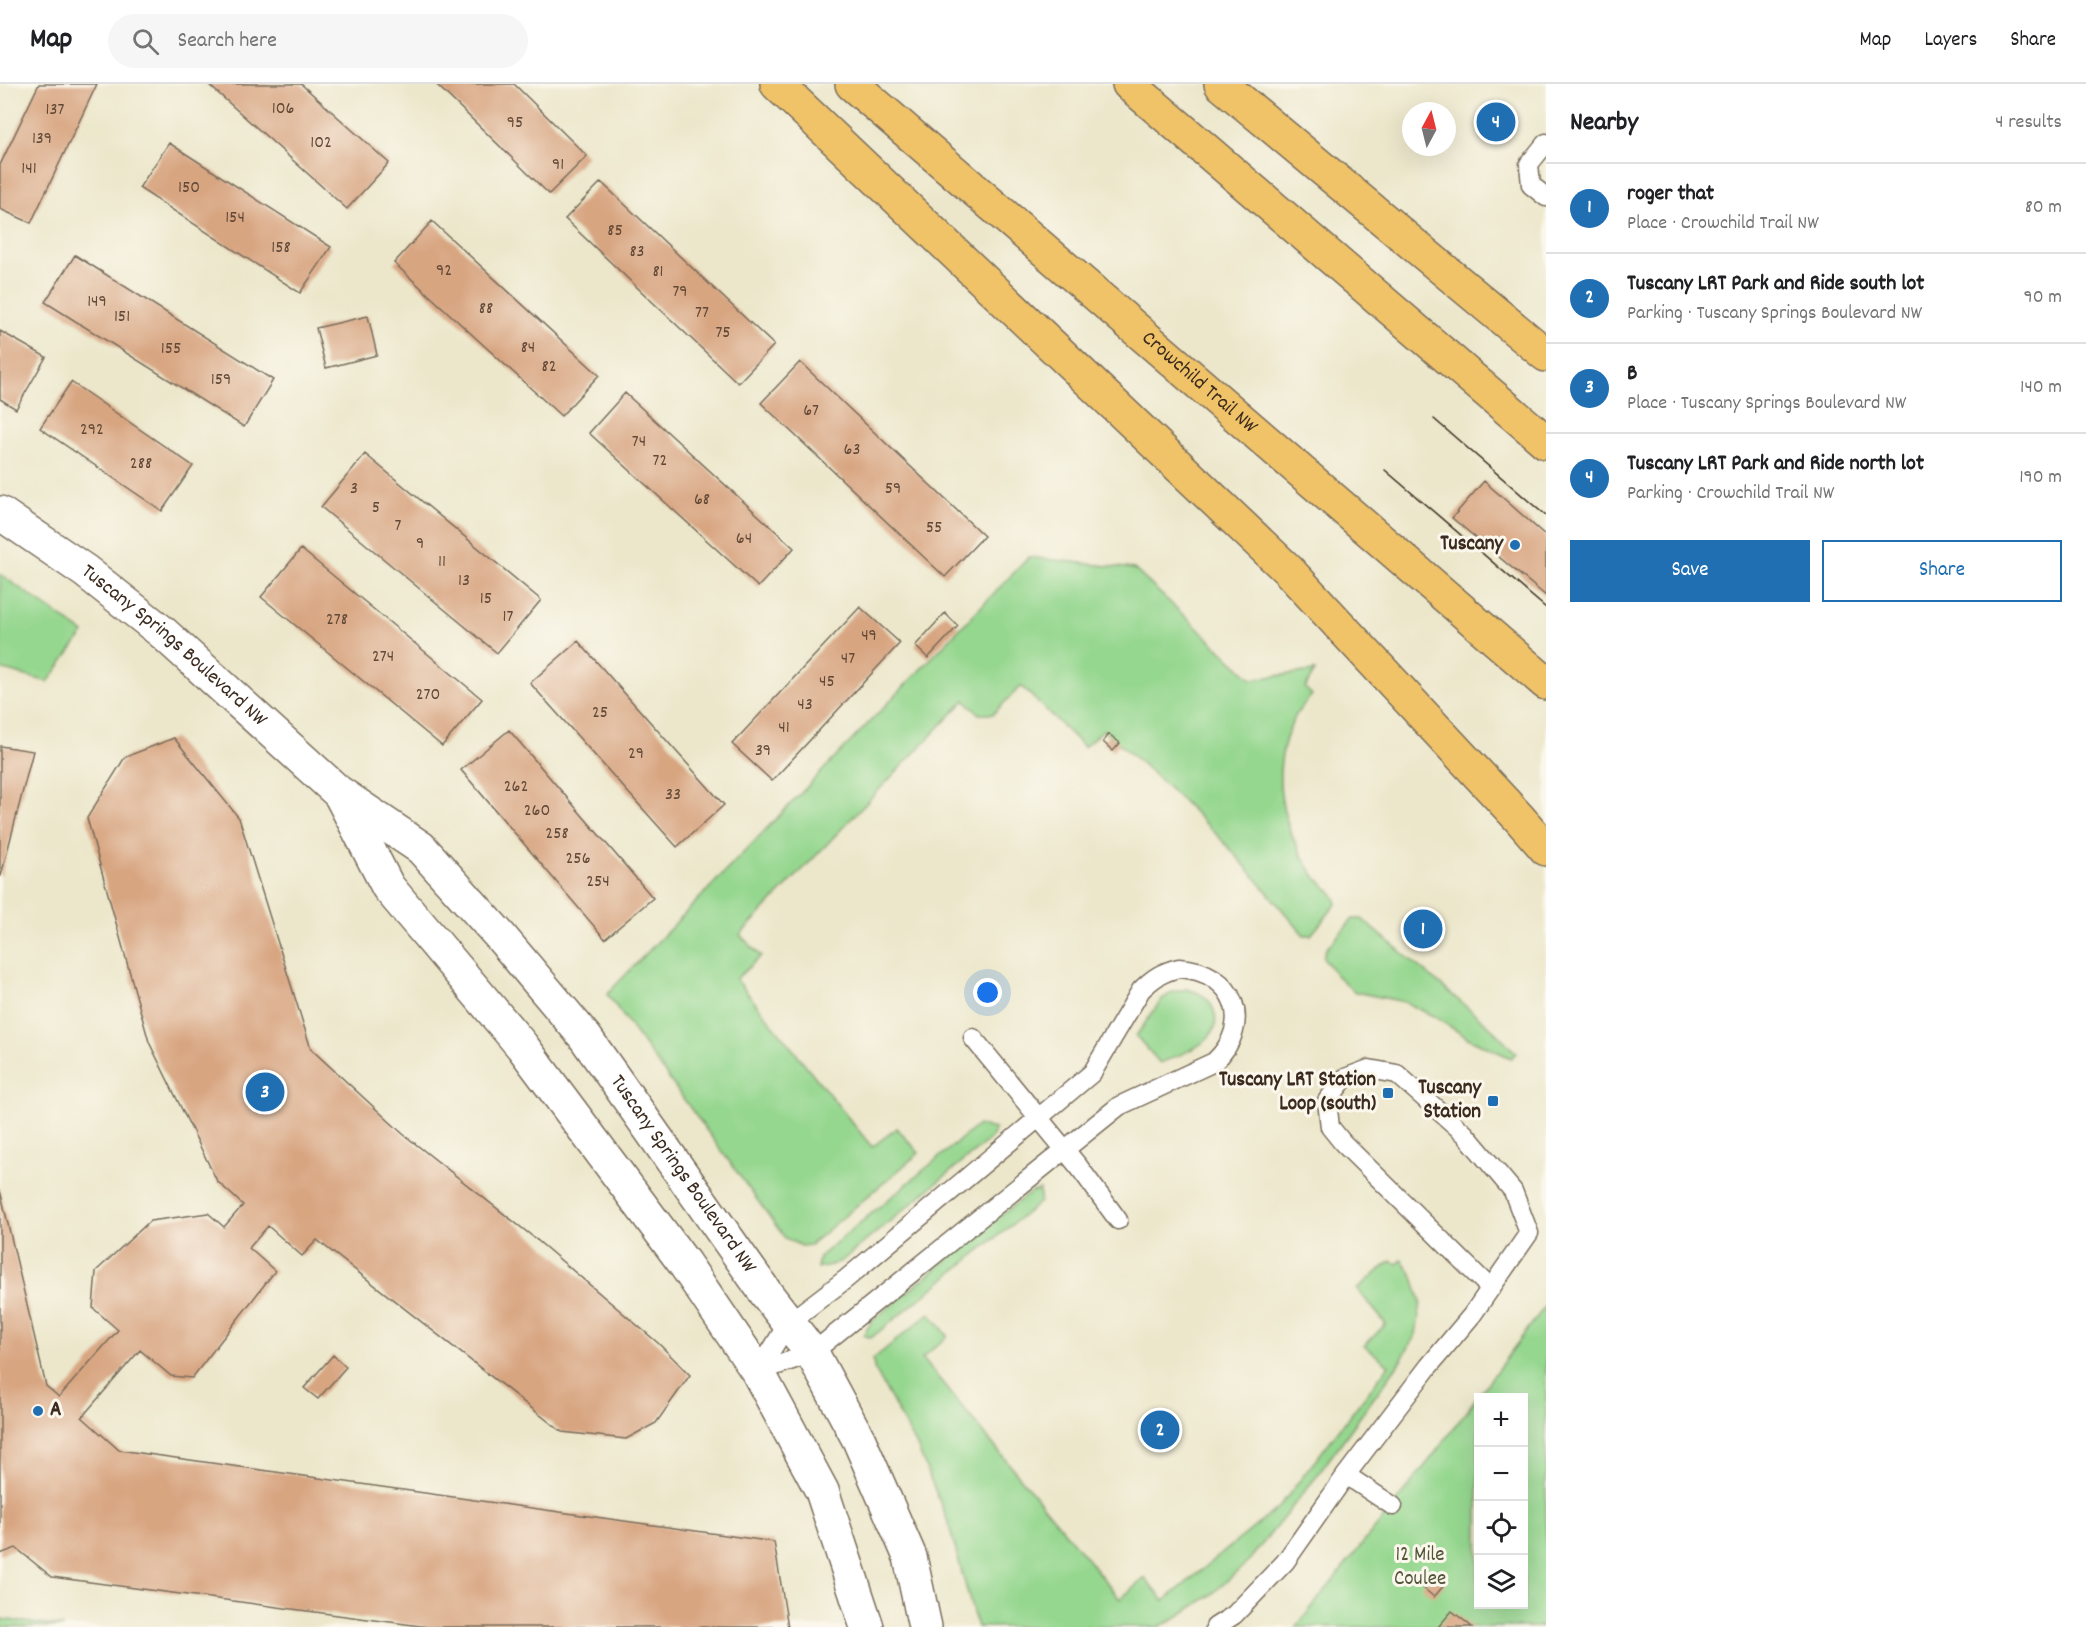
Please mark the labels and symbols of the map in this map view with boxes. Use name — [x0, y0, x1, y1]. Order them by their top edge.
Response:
house number: 106 — [272, 97, 294, 122]
house number: 137 — [46, 98, 65, 123]
pin: 4 — [1476, 99, 1516, 144]
north arrow — [1402, 102, 1456, 156]
house number: 95 — [507, 111, 523, 136]
house number: 139 — [32, 127, 52, 152]
house number: 102 — [310, 131, 332, 156]
house number: 91 — [552, 153, 564, 178]
house number: 141 — [21, 157, 37, 182]
house number: 150 — [178, 176, 200, 201]
house number: 154 — [225, 206, 245, 231]
house number: 85 — [607, 219, 623, 244]
house number: 158 — [271, 236, 291, 261]
house number: 83 — [629, 240, 645, 265]
house number: 92 — [436, 259, 452, 284]
house number: 81 — [652, 260, 664, 285]
house number: 79 — [672, 280, 688, 305]
house number: 149 — [87, 290, 107, 315]
house number: 88 — [479, 297, 493, 322]
house number: 77 — [695, 301, 709, 326]
house number: 151 — [114, 305, 130, 330]
house number: 75 — [715, 321, 731, 346]
street label: Crowchild Trail NW — [1134, 325, 1264, 443]
house number: 84 — [521, 336, 535, 361]
house number: 155 — [161, 337, 181, 362]
house number: 82 — [541, 355, 557, 380]
house number: 159 — [211, 368, 231, 393]
house number: 67 — [803, 399, 819, 424]
house number: 292 — [80, 418, 104, 443]
house number: 74 — [632, 430, 646, 455]
house number: 63 — [844, 438, 860, 463]
house number: 72 — [653, 449, 667, 474]
house number: 288 — [130, 452, 152, 477]
house number: 3 — [350, 477, 358, 502]
house number: 59 — [885, 477, 901, 502]
house number: 68 — [694, 488, 710, 513]
house number: 5 — [372, 496, 380, 521]
house number: 7 — [395, 514, 402, 539]
house number: 55 — [926, 516, 942, 541]
house number: 64 — [736, 527, 752, 552]
place label: Tuscany — [1440, 530, 1504, 560]
house number: 9 — [416, 532, 424, 557]
marker: Tuscany — [1508, 538, 1522, 552]
house number: 11 — [438, 550, 446, 575]
street label: Tuscany Springs Boulevard NW — [74, 558, 274, 735]
house number: 13 — [458, 569, 470, 594]
house number: 15 — [480, 587, 492, 612]
house number: 17 — [503, 605, 514, 630]
house number: 278 — [326, 608, 348, 633]
house number: 49 — [861, 624, 877, 649]
house number: 274 — [372, 645, 394, 670]
house number: 47 — [841, 647, 855, 672]
house number: 45 — [819, 670, 835, 695]
house number: 270 — [416, 683, 440, 708]
house number: 43 — [797, 693, 813, 718]
house number: 25 — [592, 701, 608, 726]
house number: 41 — [778, 716, 790, 741]
house number: 39 — [755, 739, 771, 764]
house number: 29 — [628, 742, 644, 767]
house number: 262 — [504, 775, 528, 800]
house number: 33 — [665, 783, 681, 808]
house number: 260 — [524, 799, 550, 824]
house number: 258 — [545, 822, 569, 847]
house number: 256 — [565, 847, 591, 872]
house number: 254 — [586, 870, 610, 895]
pin: 1 — [1404, 906, 1442, 952]
your location — [973, 978, 1002, 1007]
place label: Tuscany LRT Station Loop (south) — [1219, 1066, 1376, 1120]
street label: Tuscany Springs Boulevard NW — [602, 1069, 763, 1281]
pin: 3 — [246, 1070, 284, 1114]
place label: Tuscany Station — [1418, 1074, 1482, 1128]
marker: Tuscany LRT Station Loop (south) — [1381, 1086, 1395, 1100]
marker: Tuscany Station — [1486, 1094, 1500, 1108]
place label: A — [50, 1396, 61, 1426]
marker: A — [31, 1404, 45, 1418]
pin: 2 — [1140, 1408, 1180, 1452]
park label: 12 Mile Coulee — [1394, 1541, 1446, 1595]

